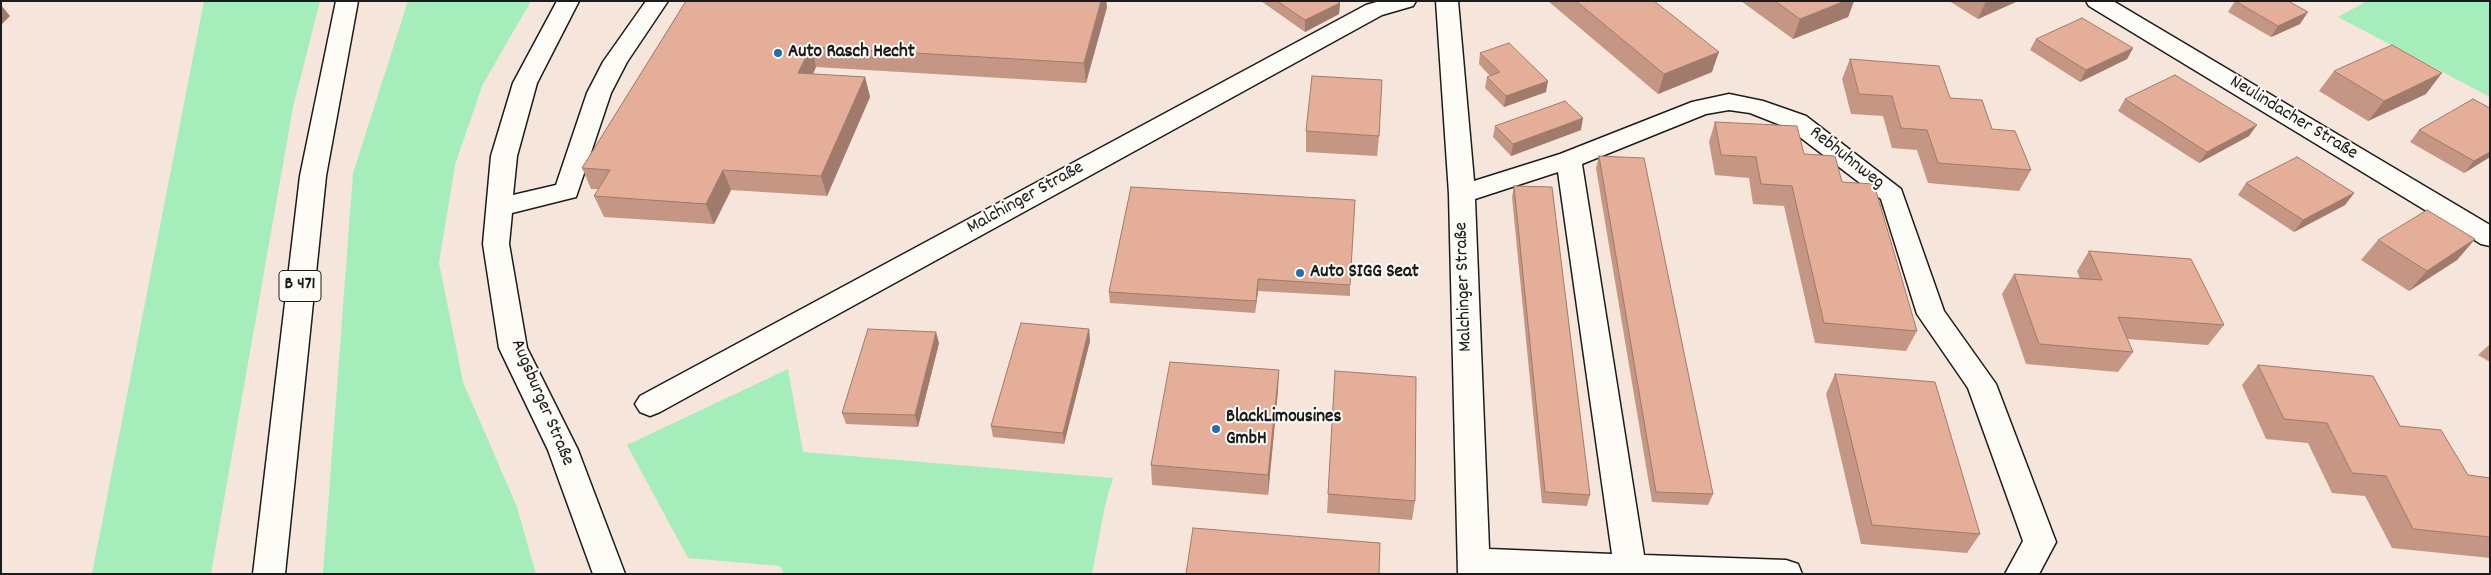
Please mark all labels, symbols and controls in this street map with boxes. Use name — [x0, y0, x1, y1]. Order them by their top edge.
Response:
place label: Auto Rasch Hecht — [788, 42, 915, 64]
marker: Auto Rasch Hecht — [772, 47, 784, 59]
street label: Neulindacher Straße — [2225, 72, 2361, 166]
street label: Rebhuhnweg — [1804, 123, 1888, 195]
street label: Malchinger Straße — [964, 158, 1088, 240]
street label: Malchinger Straße — [1451, 222, 1479, 352]
place label: Auto SIGG Seat — [1310, 262, 1419, 284]
marker: Auto SIGG Seat — [1294, 267, 1306, 279]
road number: B 471 — [279, 270, 321, 302]
street label: Augsburger Straße — [504, 336, 578, 470]
place label: BlackLimousines GmbH — [1226, 407, 1341, 451]
marker: BlackLimousines GmbH — [1210, 423, 1222, 435]

